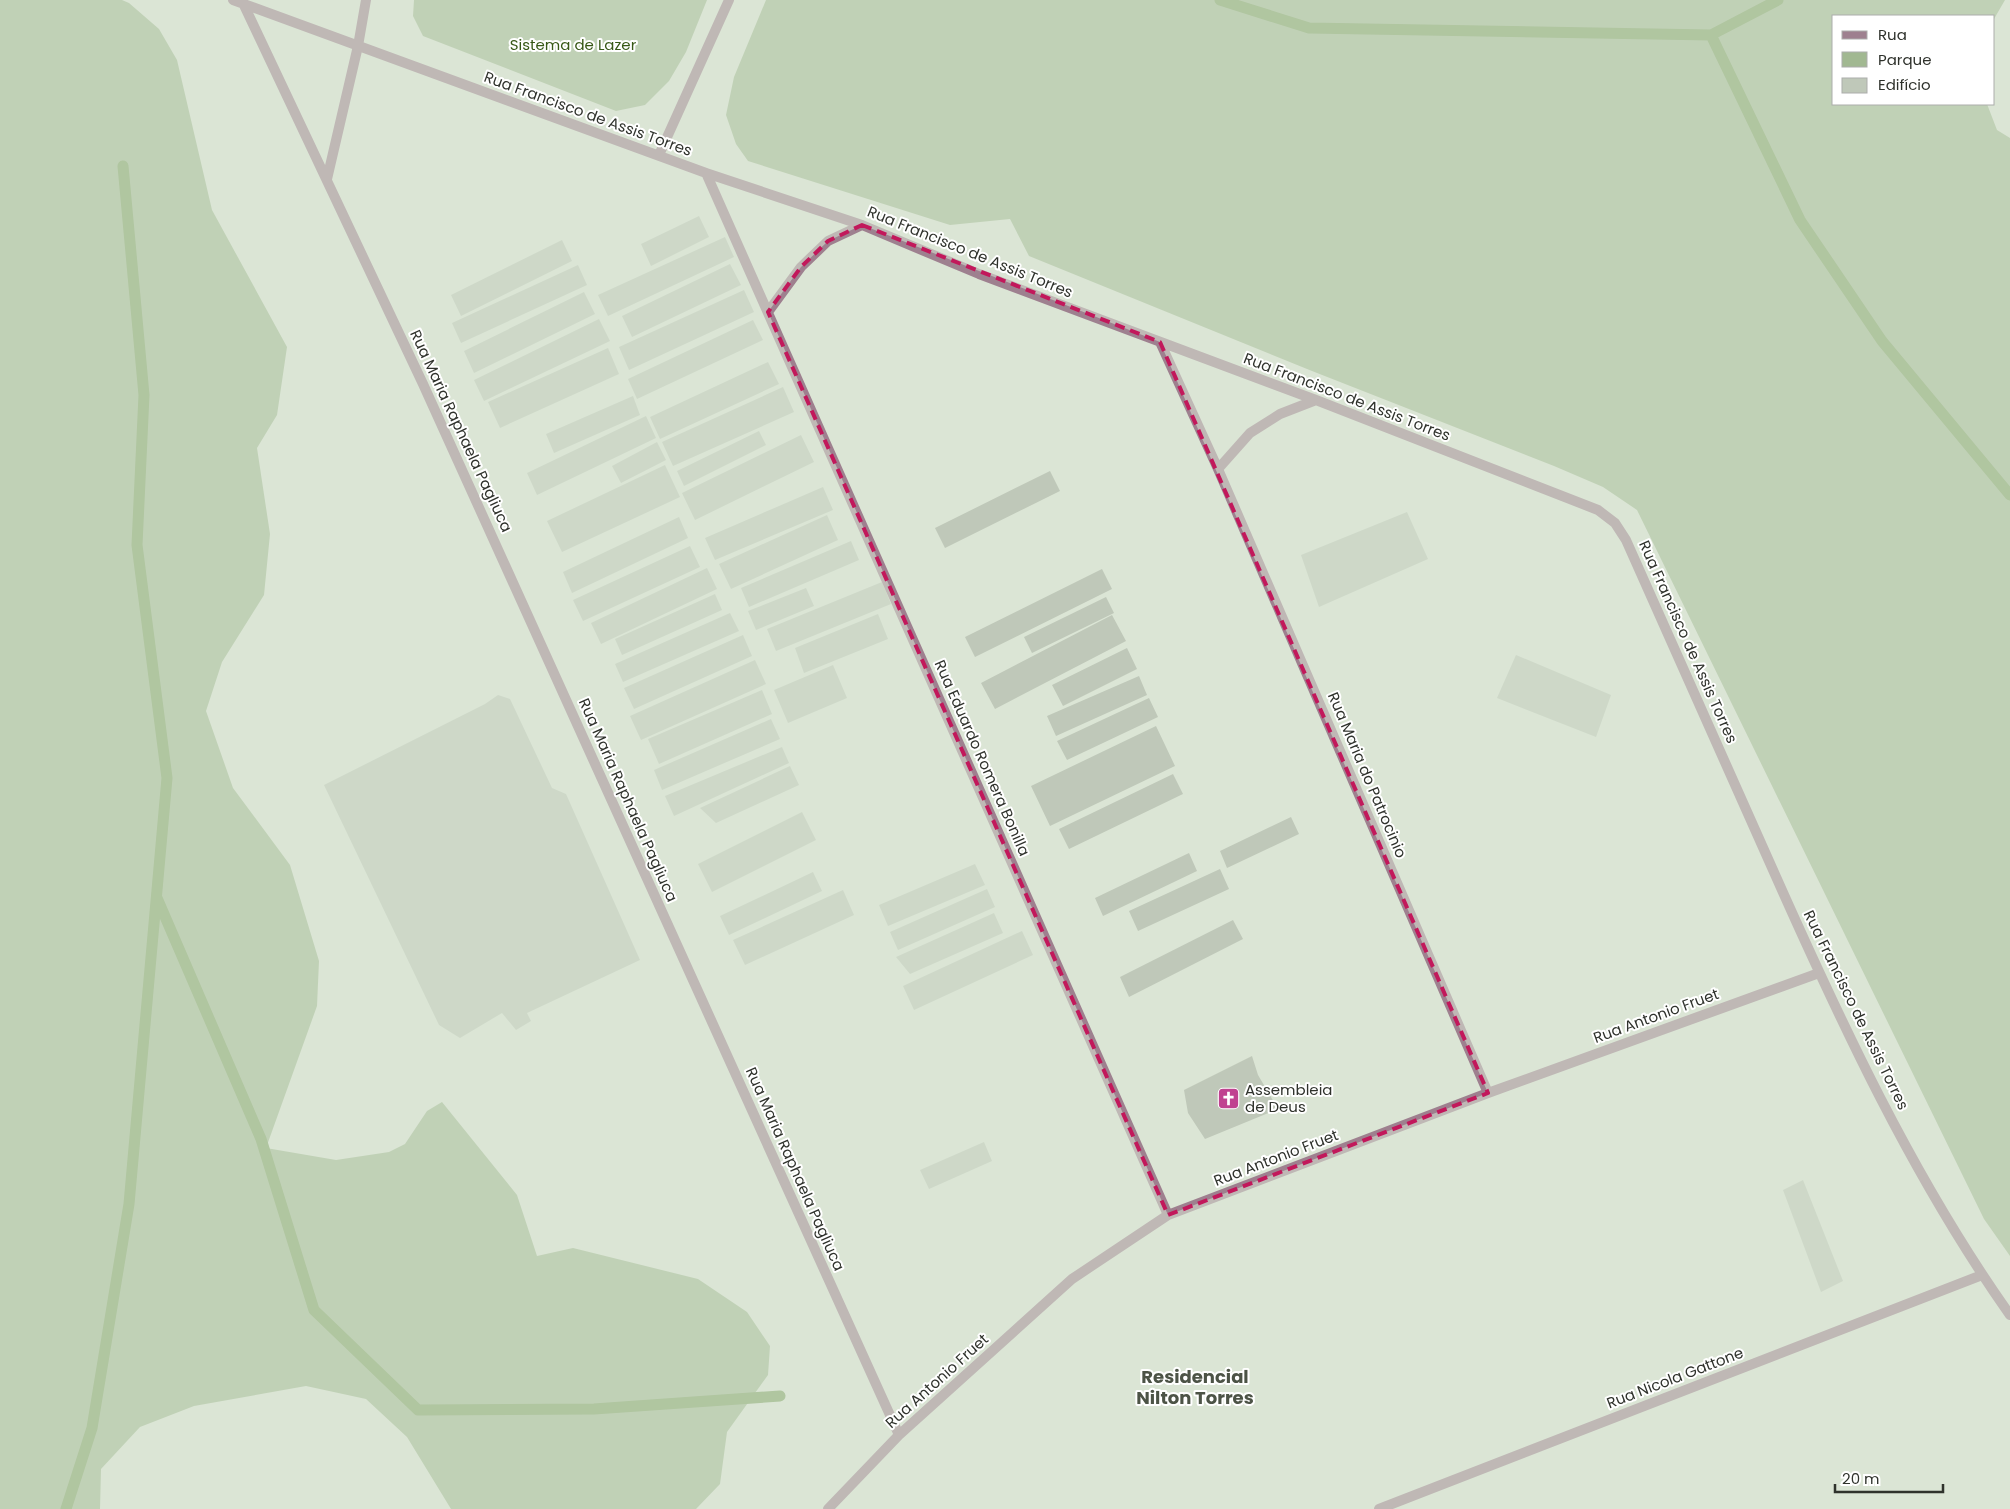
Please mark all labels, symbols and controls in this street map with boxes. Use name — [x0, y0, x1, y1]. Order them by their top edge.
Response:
legend — [1832, 15, 1995, 105]
text: Rua — [1878, 24, 1907, 45]
park label: Sistema de Lazer — [510, 34, 637, 55]
text: Parque — [1878, 49, 1931, 70]
street label: Rua Francisco de Assis Torres — [481, 66, 695, 161]
text: Edifício — [1878, 74, 1931, 95]
street label: Rua Francisco de Assis Torres — [864, 201, 1076, 303]
street label: Rua Maria Raphaela Pagliuca — [405, 326, 518, 535]
street label: Rua Francisco de Assis Torres — [1241, 347, 1454, 446]
street label: Rua Francisco de Assis Torres — [1634, 537, 1743, 747]
street label: Rua Eduardo Romera Bonilla — [930, 656, 1035, 859]
street label: Rua Maria do Patrocinio — [1323, 689, 1412, 861]
street label: Rua Maria Raphaela Pagliuca — [574, 695, 683, 905]
street label: Rua Francisco de Assis Torres — [1799, 906, 1914, 1113]
street label: Rua Antonio Fruet — [1590, 983, 1721, 1048]
street label: Rua Maria Raphaela Pagliuca — [741, 1064, 850, 1274]
place label: Assembleia de Deus — [1245, 1079, 1332, 1117]
church icon: Assembleia de Deus — [1217, 1087, 1241, 1111]
street label: Rua Antonio Fruet — [1210, 1124, 1341, 1191]
street label: Rua Antonio Fruet — [881, 1329, 993, 1433]
street label: Rua Nicola Gattone — [1603, 1342, 1746, 1413]
district label: Residencial Nilton Torres — [1136, 1364, 1254, 1410]
scale bar — [1835, 1462, 1942, 1494]
text: 20 m — [1842, 1468, 1880, 1489]

